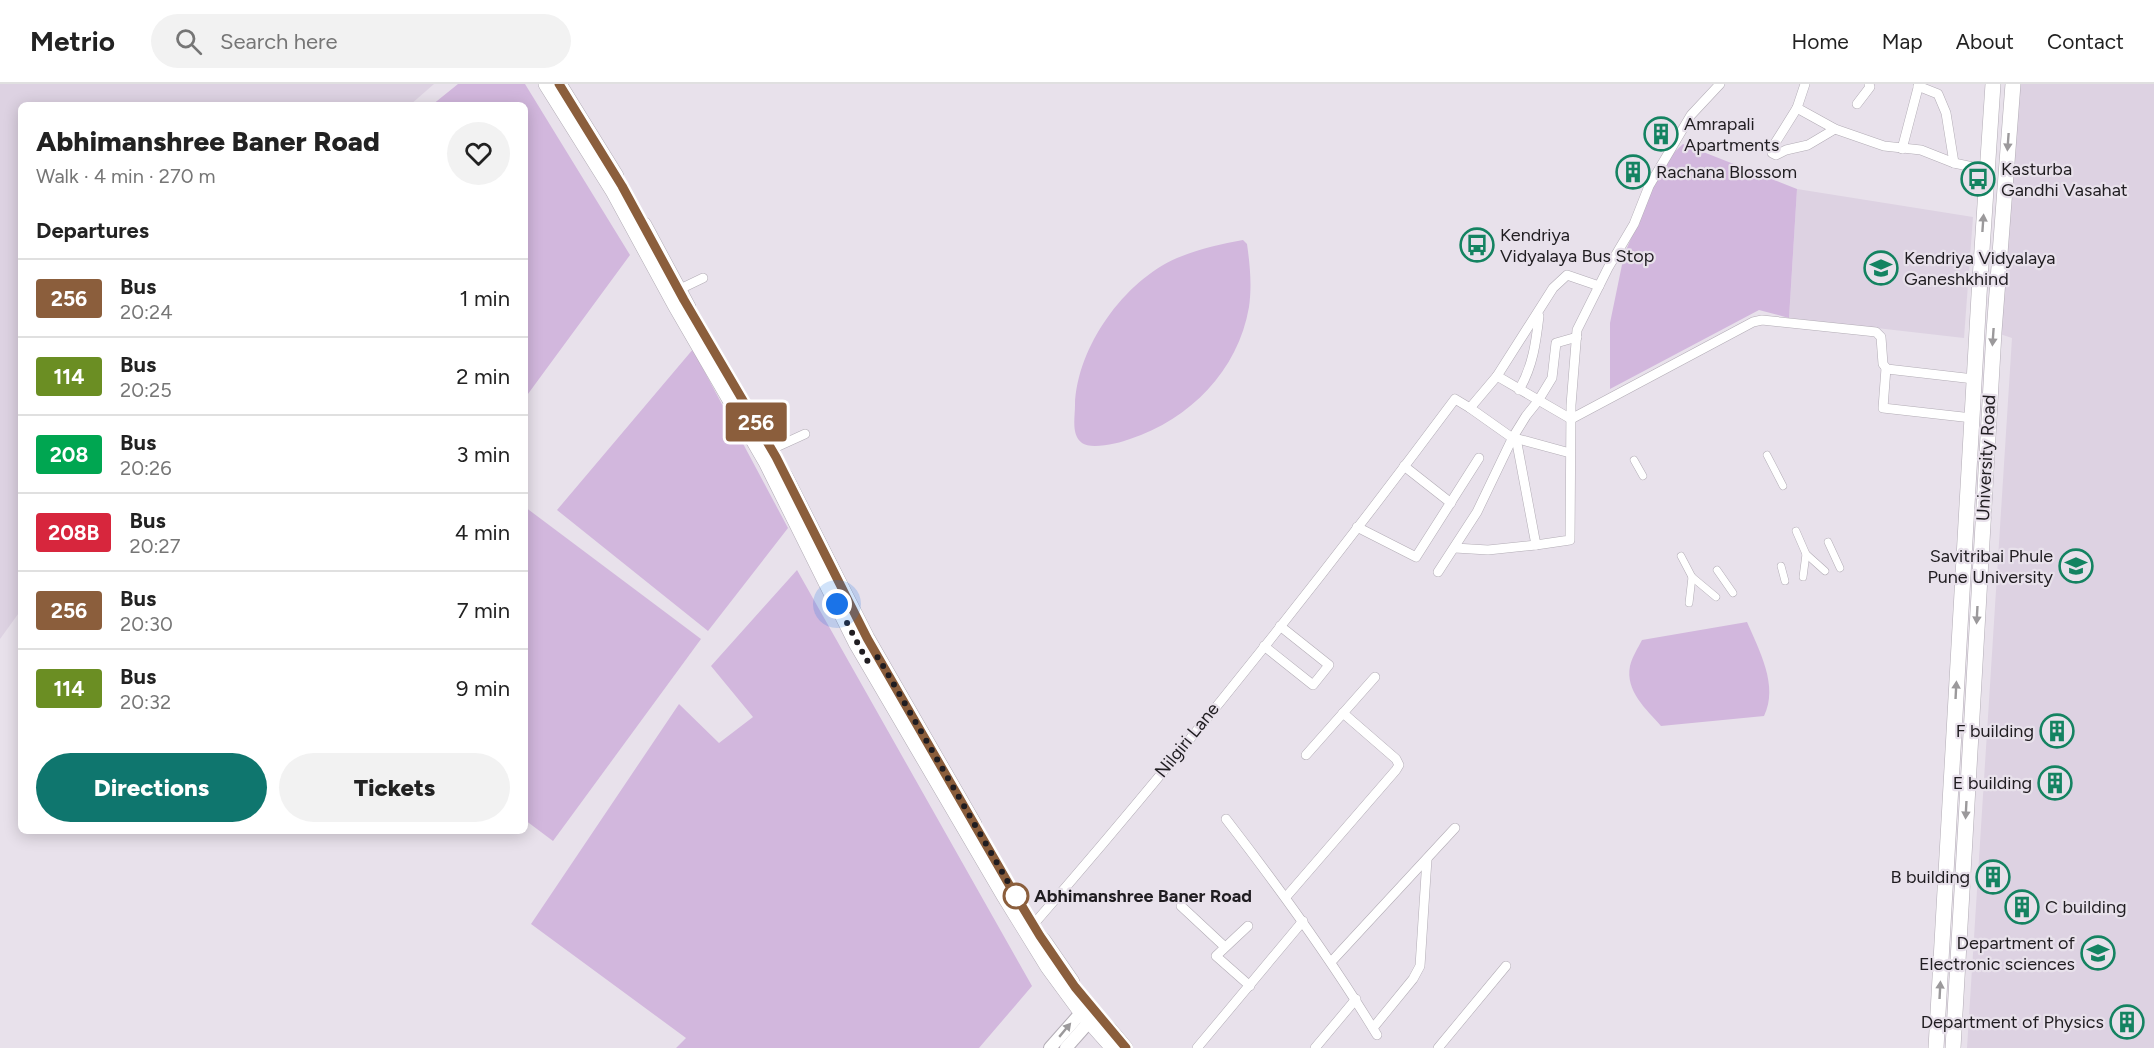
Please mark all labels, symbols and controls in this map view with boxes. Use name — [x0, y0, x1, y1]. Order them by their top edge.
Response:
search box — [151, 14, 571, 68]
text: Metrio — [30, 24, 115, 58]
icon: search — [172, 25, 205, 58]
text: Search here — [220, 28, 338, 55]
text: Home — [1792, 29, 1849, 54]
text: Map — [1882, 29, 1923, 54]
text: About — [1956, 29, 2014, 54]
text: Contact — [2047, 29, 2124, 54]
place label: Amrapali Apartments — [1684, 113, 1779, 156]
building icon: Amrapali Apartments — [1643, 116, 1679, 152]
button: heart — [447, 122, 510, 185]
text: Abhimanshree Baner Road — [36, 124, 380, 158]
one-way arrow — [2003, 133, 2013, 152]
building icon: Rachana Blossom — [1615, 154, 1651, 190]
place label: Kasturba Gandhi Vasahat — [2001, 158, 2128, 201]
place label: Rachana Blossom — [1656, 161, 1797, 183]
bus stop icon: Kasturba Gandhi Vasahat — [1960, 161, 1996, 197]
text: Walk · 4 min · 270 m — [36, 164, 216, 188]
one-way arrow — [1979, 213, 1988, 232]
text: Departures — [36, 217, 149, 244]
place label: Kendriya Vidyalaya Bus Stop — [1500, 224, 1654, 267]
bus stop icon: Kendriya Vidyalaya Bus Stop — [1459, 227, 1495, 263]
place label: Kendriya Vidyalaya Ganeshkhind — [1904, 247, 2055, 290]
school or university icon: Kendriya Vidyalaya Ganeshkhind — [1863, 250, 1899, 286]
text: Bus — [120, 273, 156, 300]
text: 1 min — [459, 285, 510, 312]
text: 256 — [51, 286, 87, 311]
text: 20:24 — [120, 300, 173, 324]
one-way arrow — [1989, 327, 1998, 346]
text: Bus — [120, 351, 156, 378]
text: 2 min — [456, 363, 510, 390]
text: 114 — [53, 364, 85, 389]
text: 20:25 — [120, 378, 172, 402]
street label: University Road — [1972, 394, 2000, 522]
line badge: 256 — [722, 402, 790, 442]
text: 256 — [738, 410, 774, 435]
text: Bus — [120, 429, 156, 456]
text: 3 min — [456, 441, 510, 468]
text: 208 — [50, 442, 88, 467]
text: 20:26 — [120, 456, 172, 480]
text: Bus — [129, 507, 166, 534]
text: 4 min — [455, 519, 510, 546]
text: 208B — [48, 520, 99, 545]
text: 20:27 — [129, 534, 180, 558]
place label: Savitribai Phule Pune University — [1927, 545, 2054, 588]
school or university icon: Savitribai Phule Pune University — [2058, 548, 2094, 584]
text: Bus — [120, 585, 156, 612]
your location — [822, 589, 852, 619]
text: 7 min — [457, 597, 510, 624]
text: 256 — [51, 598, 87, 623]
one-way arrow — [1973, 606, 1982, 625]
text: 20:30 — [120, 612, 173, 636]
text: Bus — [120, 663, 156, 690]
text: 9 min — [456, 675, 510, 702]
text: 114 — [53, 676, 85, 701]
one-way arrow — [1951, 681, 1960, 700]
text: 20:32 — [120, 690, 171, 714]
street label: Nilgiri Lane — [1150, 698, 1224, 782]
building icon: F building — [2039, 713, 2075, 749]
place label: F building — [1956, 720, 2034, 742]
button: Directions — [36, 753, 267, 822]
button: Tickets — [279, 753, 510, 822]
building icon: E building — [2037, 765, 2073, 801]
place label: E building — [1953, 772, 2032, 794]
one-way arrow — [1962, 801, 1971, 820]
building icon: B building — [1975, 859, 2011, 895]
place label: B building — [1890, 866, 1970, 888]
marker: Abhimanshree Baner Road — [1003, 883, 1029, 909]
place label: Abhimanshree Baner Road — [1034, 885, 1252, 907]
building icon: C building — [2004, 889, 2040, 925]
place label: C building — [2045, 896, 2127, 918]
place label: Department of Electronic sciences — [1919, 932, 2075, 975]
school or university icon: Department of Electronic sciences — [2080, 935, 2116, 971]
one-way arrow — [1935, 980, 1945, 999]
building icon: Department of Physics — [2109, 1004, 2145, 1040]
place label: Department of Physics — [1921, 1011, 2104, 1033]
one-way arrow — [1059, 1022, 1072, 1038]

